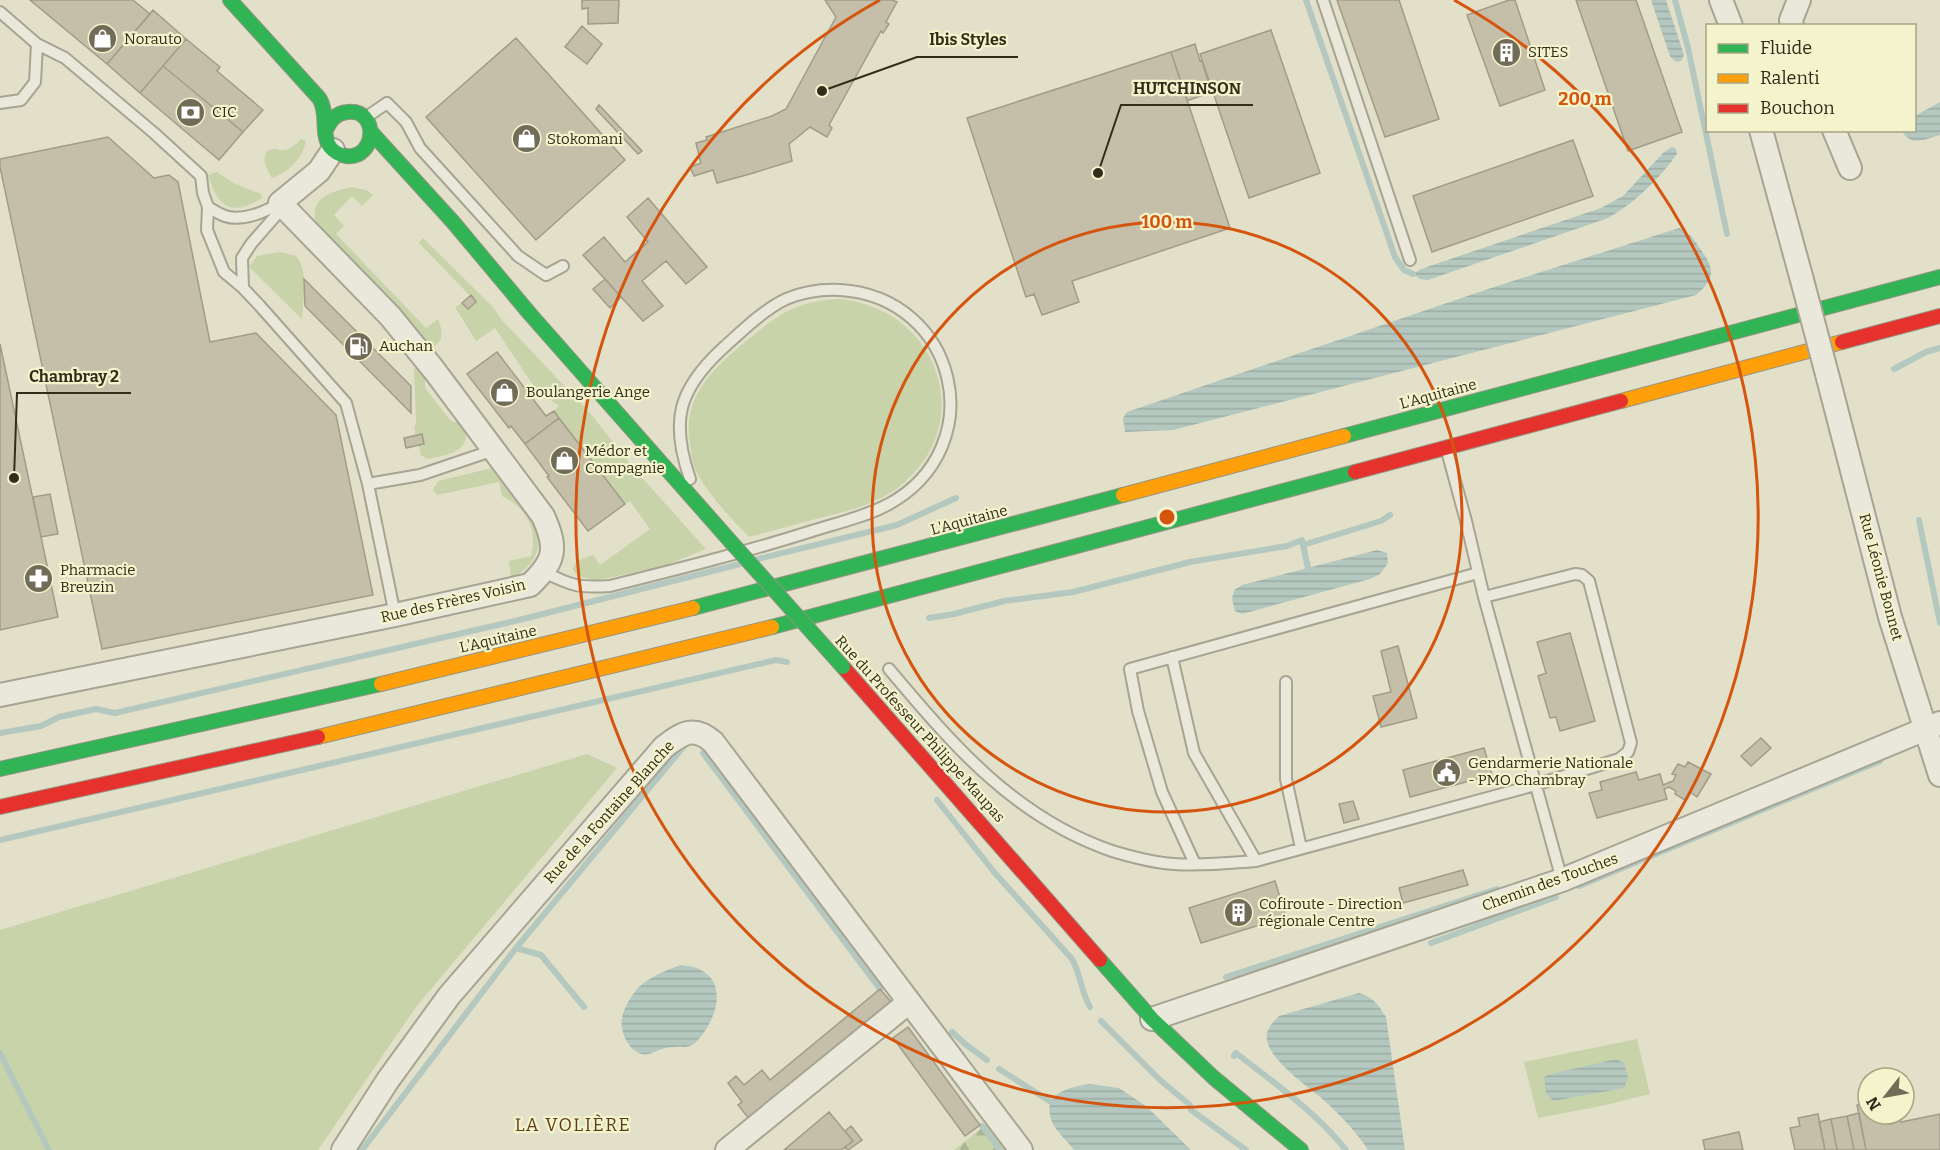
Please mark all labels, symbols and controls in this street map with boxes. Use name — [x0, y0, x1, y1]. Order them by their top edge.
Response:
shop icon: Norauto — [87, 23, 119, 55]
callout: Ibis Styles — [917, 23, 1018, 57]
legend — [1706, 24, 1916, 132]
place label: Norauto — [124, 30, 182, 48]
text: Ibis Styles — [929, 30, 1007, 49]
building icon: SITES — [1491, 36, 1523, 68]
text: Fluide — [1760, 37, 1812, 59]
place label: SITES — [1528, 43, 1569, 61]
text: Ralenti — [1760, 67, 1820, 89]
callout: HUTCHINSON — [1121, 71, 1253, 105]
text: HUTCHINSON — [1133, 79, 1241, 98]
text: 200 m — [1558, 88, 1612, 110]
bank icon: CIC — [175, 96, 207, 128]
text: Bouchon — [1760, 97, 1835, 119]
place label: CIC — [212, 103, 237, 121]
shop icon: Stokomani — [510, 123, 542, 155]
place label: Stokomani — [547, 130, 623, 148]
text: 100 m — [1141, 211, 1193, 233]
fuel station icon: Auchan — [342, 330, 374, 362]
place label: Auchan — [379, 337, 433, 355]
callout: Chambray 2 — [17, 359, 131, 393]
text: Chambray 2 — [29, 367, 119, 386]
street label: L'Aquitaine — [1398, 375, 1478, 413]
shop icon: Boulangerie Ange — [489, 376, 521, 408]
place label: Boulangerie Ange — [526, 383, 650, 401]
place label: Médor et Compagnie — [585, 442, 665, 477]
shop icon: Médor et Compagnie — [548, 444, 580, 476]
street label: L'Aquitaine — [929, 501, 1009, 539]
centre of rings — [1157, 507, 1177, 527]
street label: Rue Léonie Bonnet — [1855, 511, 1907, 643]
place label: Pharmacie Breuzin — [60, 561, 135, 596]
pharmacy icon: Pharmacie Breuzin — [23, 563, 55, 595]
street label: Rue des Frères Voisin — [379, 575, 528, 626]
street label: L'Aquitaine — [458, 621, 538, 657]
street label: Rue du Professeur Philippe Maupas — [831, 632, 1009, 826]
street label: Rue de la Fontaine Blanche — [540, 737, 678, 887]
place label: Gendarmerie Nationale - PMO Chambray — [1468, 754, 1633, 789]
public building icon: Gendarmerie Nationale - PMO Chambray — [1431, 756, 1463, 788]
street label: Chemin des Touches — [1480, 849, 1620, 915]
place label: Cofiroute - Direction régionale Centre — [1259, 895, 1403, 930]
building icon: Cofiroute - Direction régionale Centre — [1222, 897, 1254, 929]
north arrow — [1856, 1066, 1916, 1126]
text: N — [1862, 1093, 1885, 1114]
district label: LA VOLIÈRE — [515, 1113, 631, 1136]

